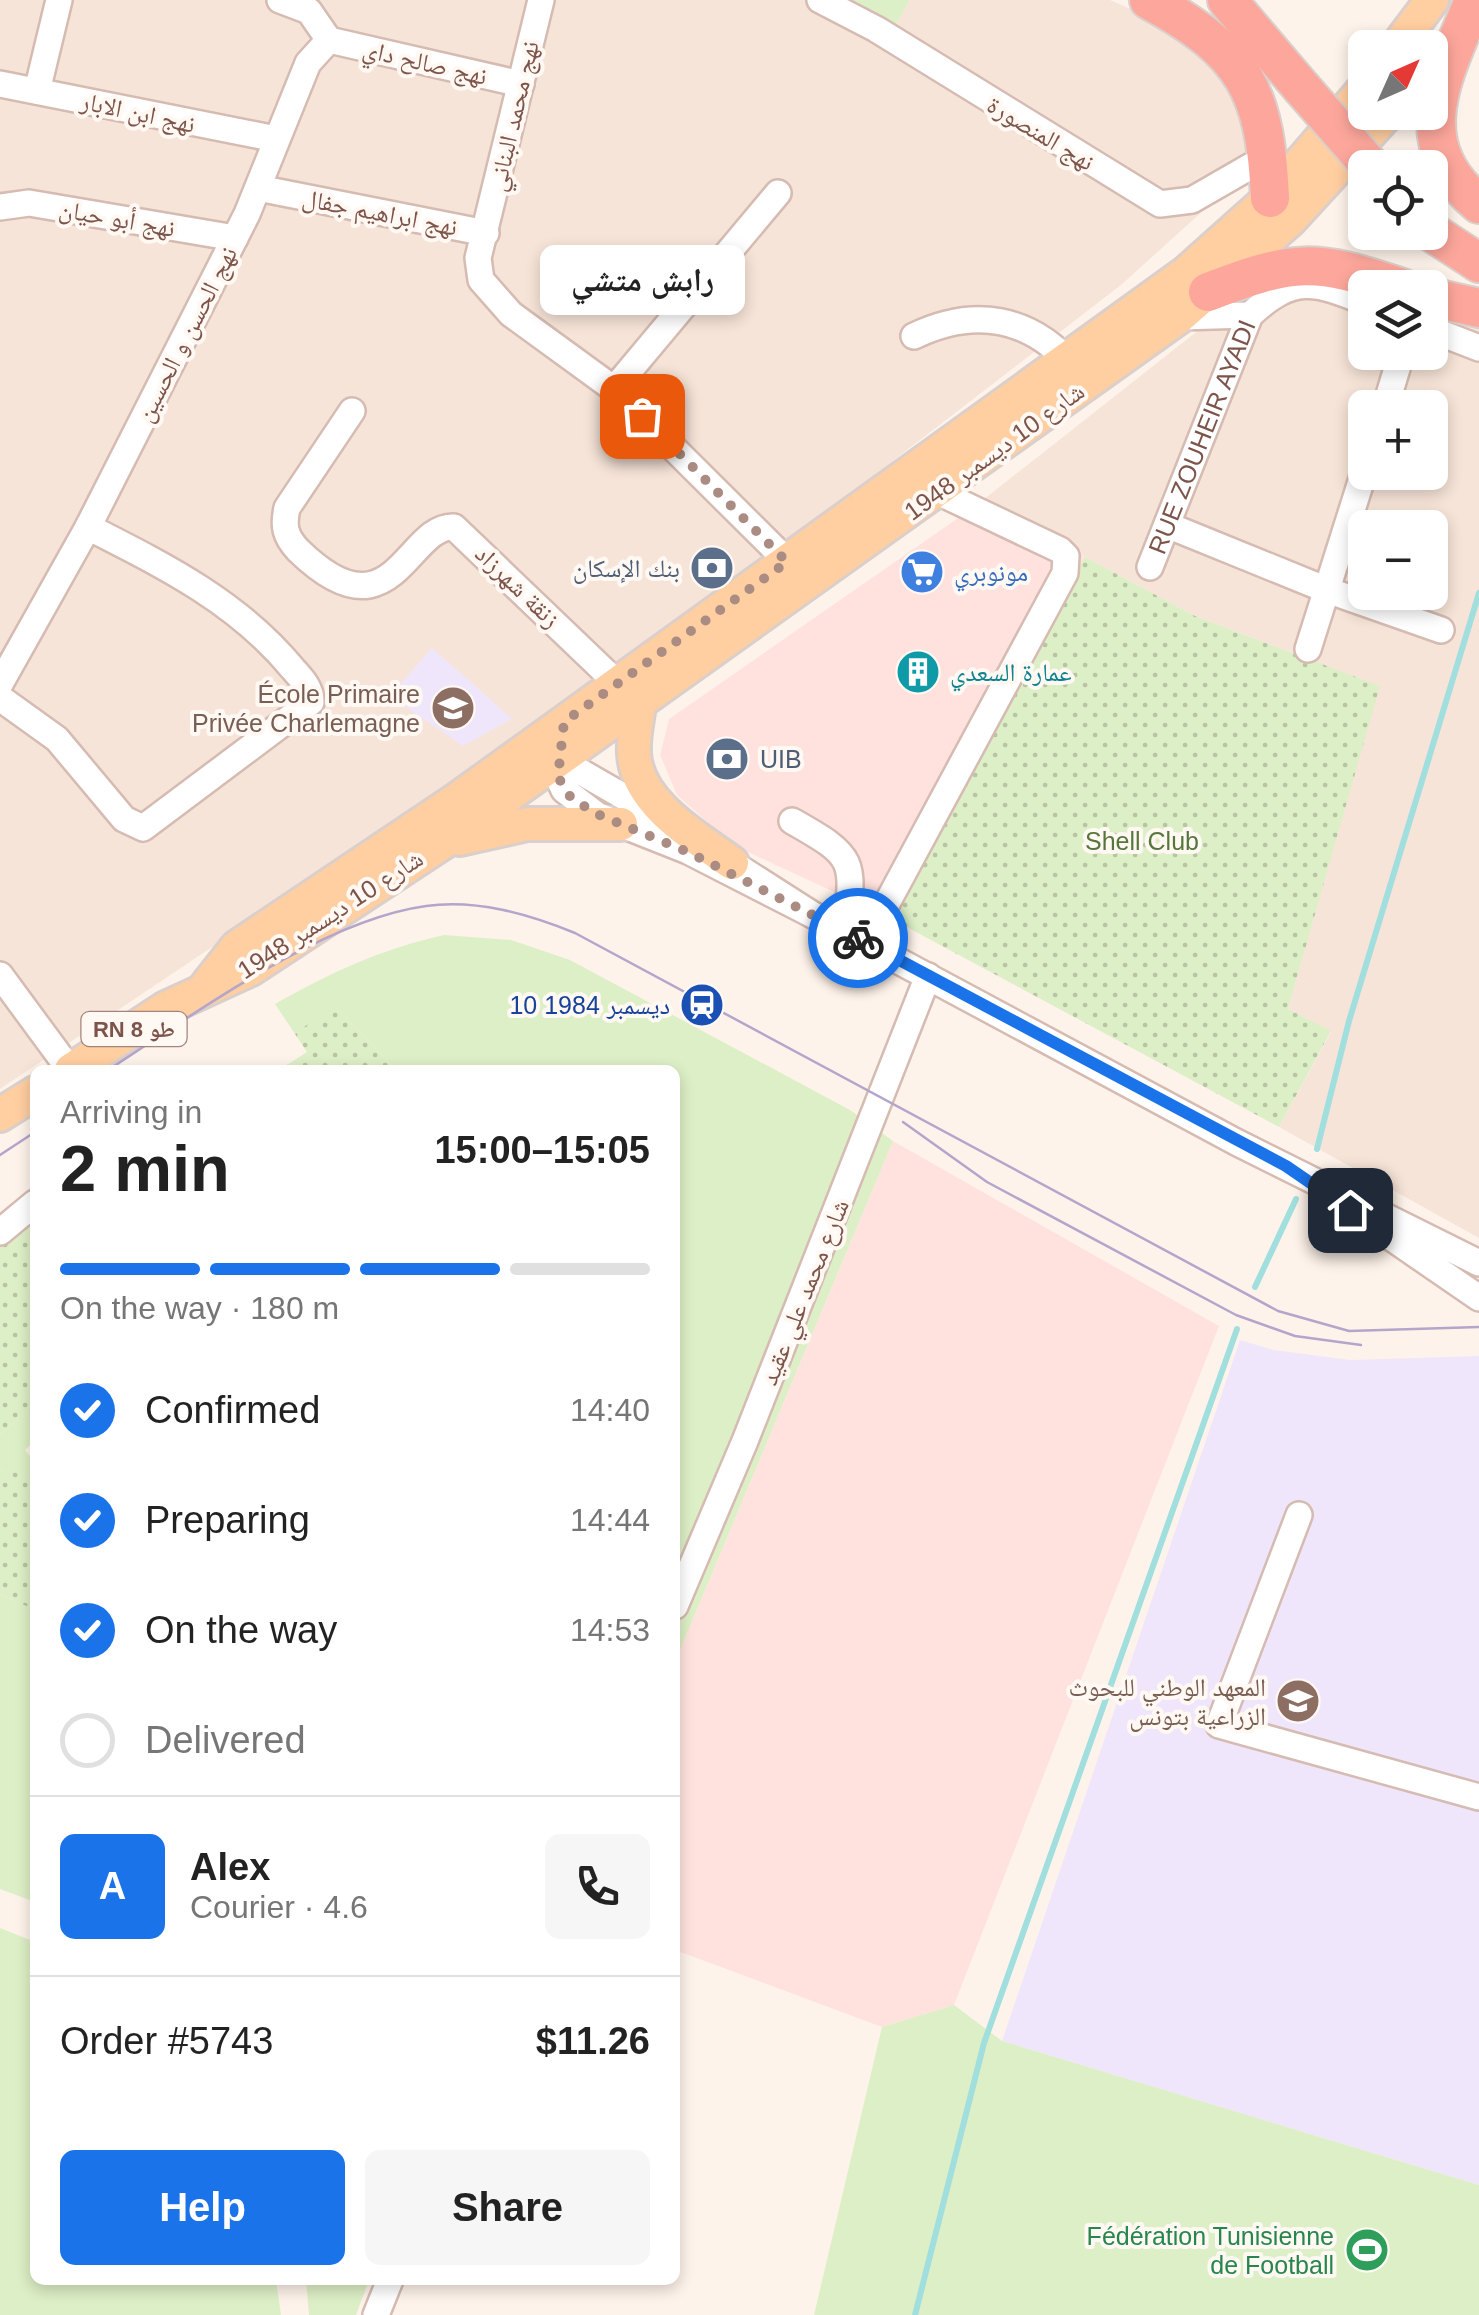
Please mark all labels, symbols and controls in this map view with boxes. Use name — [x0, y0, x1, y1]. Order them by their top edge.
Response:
north arrow — [1348, 30, 1448, 130]
map controls — [1348, 30, 1448, 610]
street label: نهج صالح داي — [359, 34, 490, 96]
street label: نهج محمد البناني — [482, 38, 550, 195]
street label: نهج ابن الابار — [77, 86, 198, 140]
street label: نهج المنصورة — [981, 90, 1100, 178]
button: locate — [1348, 150, 1448, 250]
street label: نهج ابراهيم جفال — [299, 183, 460, 244]
street label: نهج أبو حيان — [56, 193, 177, 244]
street label: نهج الحسن و الحسين — [130, 242, 244, 427]
callout: رابش متشي — [540, 246, 744, 316]
text: رابش متشي — [571, 262, 714, 298]
button: layers — [1348, 270, 1448, 370]
street label: RUE ZOUHEIR AYADI — [1143, 316, 1261, 558]
pin — [600, 374, 685, 459]
street label: شارع 10 ديسمبر 1948 — [899, 376, 1090, 527]
icon: bag — [615, 389, 670, 444]
button: + — [1348, 390, 1448, 490]
button: − — [1348, 510, 1448, 610]
street label: زنقة شهرزاد — [470, 539, 566, 633]
bank icon: بنك الإسكان — [689, 545, 735, 591]
supermarket icon: مونوبري — [899, 549, 945, 595]
place label: بنك الإسكان — [573, 554, 680, 584]
place label: مونوبري — [954, 558, 1028, 592]
building icon: عمارة السعدي — [895, 649, 941, 695]
place label: عمارة السعدي — [950, 658, 1072, 692]
place label: École Primaire Privée Charlemagne — [192, 680, 420, 737]
school or university icon: École Primaire Privée Charlemagne — [430, 685, 476, 731]
bank icon: UIB — [704, 736, 750, 782]
place label: UIB — [760, 745, 802, 773]
park label: Shell Club — [1085, 827, 1199, 855]
street label: شارع 10 ديسمبر 1948 — [232, 844, 429, 986]
courier — [808, 888, 908, 988]
icon: bike — [831, 911, 886, 966]
station icon: 10 ديسمبر 1984 — [679, 982, 725, 1028]
place label: 10 ديسمبر 1984 — [509, 991, 670, 1020]
road number: RN 8 طو — [82, 1012, 186, 1046]
text: Arriving in — [60, 1094, 202, 1130]
text: 15:00–15:05 — [434, 1129, 650, 1171]
text: 2 min — [60, 1132, 230, 1205]
pin — [1308, 1168, 1393, 1253]
icon: home — [1323, 1183, 1378, 1238]
street label: شارع محمد علي عقيد — [754, 1195, 860, 1391]
text: On the way · 180 m — [60, 1290, 339, 1326]
icon: check — [60, 1383, 115, 1438]
text: Confirmed — [145, 1389, 320, 1431]
text: 14:40 — [570, 1392, 650, 1428]
icon: check — [60, 1493, 115, 1548]
text: Preparing — [145, 1499, 310, 1541]
text: 14:44 — [570, 1502, 650, 1538]
icon: check — [60, 1603, 115, 1658]
text: On the way — [145, 1609, 337, 1651]
text: 14:53 — [570, 1612, 650, 1648]
place label: المعهد الوطني للبحوث الزراعية بتونس — [1069, 1673, 1266, 1732]
school or university icon: المعهد الوطني للبحوث الزراعية بتونس — [1275, 1678, 1321, 1724]
text: Delivered — [145, 1719, 306, 1761]
button: phone — [545, 1834, 650, 1939]
text: Alex — [190, 1846, 270, 1888]
text: A — [99, 1865, 126, 1907]
text: Courier · 4.6 — [190, 1889, 368, 1925]
text: Order #5743 — [60, 2020, 273, 2062]
text: $11.26 — [536, 2020, 650, 2062]
button: Help — [60, 2150, 345, 2265]
button: Share — [365, 2150, 650, 2265]
place label: Fédération Tunisienne de Football — [1087, 2222, 1334, 2279]
sports icon: Fédération Tunisienne de Football — [1344, 2227, 1390, 2273]

